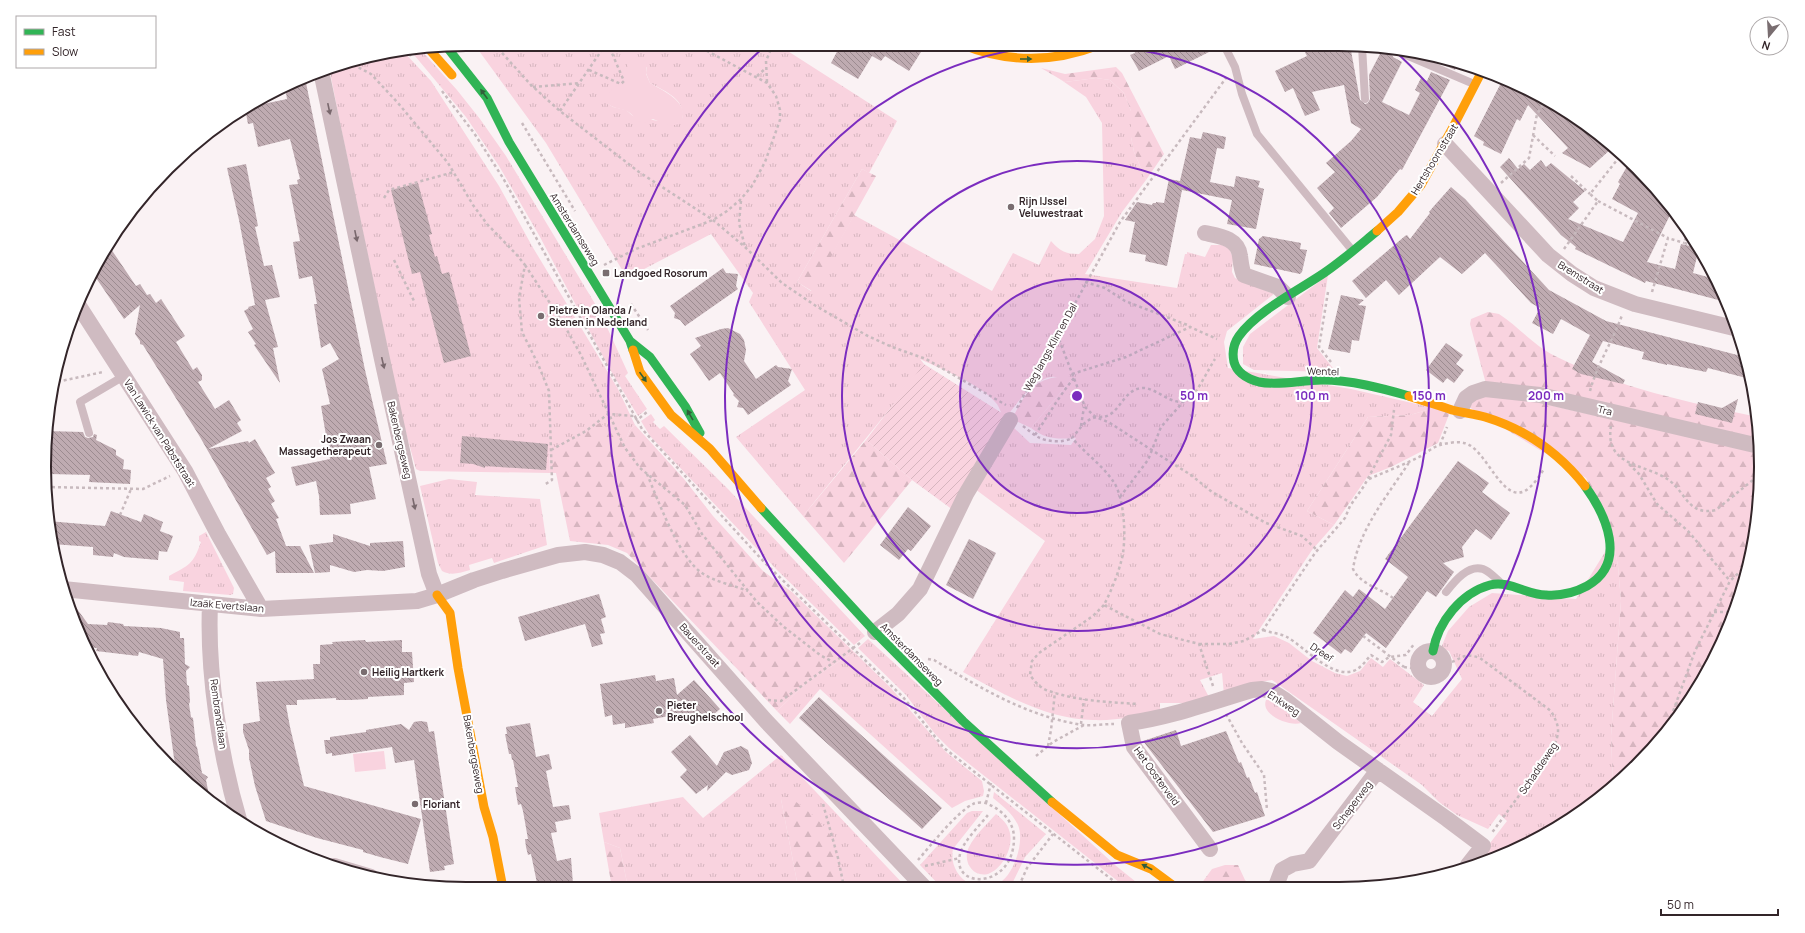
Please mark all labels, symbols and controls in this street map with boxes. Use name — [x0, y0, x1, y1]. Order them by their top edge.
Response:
legend — [16, 16, 156, 68]
north arrow — [1749, 16, 1789, 56]
text: Fast — [52, 23, 76, 40]
text: N — [1760, 38, 1772, 54]
text: Slow — [52, 43, 78, 60]
one-way arrow — [1020, 56, 1033, 62]
one-way arrow — [480, 89, 488, 99]
one-way arrow — [327, 103, 333, 115]
street label: Hertshoornstraat — [1407, 121, 1461, 197]
street label: Amsterdamseweg — [547, 190, 603, 268]
place label: Rijn IJssel Veluwestraat — [1019, 194, 1083, 220]
marker: Rijn IJssel Veluwestraat — [1006, 202, 1016, 212]
one-way arrow — [353, 230, 359, 242]
street label: Bremstraat — [1555, 257, 1607, 297]
place label: Landgoed Rosorum — [614, 266, 707, 280]
marker: Landgoed Rosorum — [601, 268, 611, 278]
street label: Weg langs Klim en Dal — [1020, 300, 1080, 394]
place label: Pietre in Olanda / Stenen in Nederland — [549, 303, 647, 329]
marker: Pietre in Olanda / Stenen in Nederland — [536, 311, 546, 321]
one-way arrow — [380, 357, 386, 370]
street label: Wentel — [1307, 364, 1339, 378]
one-way arrow — [639, 372, 647, 382]
street label: Van Lawick van Pabststraat — [121, 376, 199, 490]
text: 50 m — [1180, 387, 1208, 404]
text: 100 m — [1295, 387, 1329, 404]
text: 150 m — [1412, 387, 1446, 404]
text: 200 m — [1528, 387, 1564, 404]
centre of rings — [1070, 389, 1084, 403]
street label: Bakenbergseweg — [384, 400, 416, 480]
street label: Tra — [1596, 401, 1614, 419]
one-way arrow — [687, 410, 694, 421]
place label: Jos Zwaan Massagetherapeut — [279, 432, 371, 458]
marker: Jos Zwaan Massagetherapeut — [374, 440, 384, 450]
one-way arrow — [412, 498, 418, 510]
street label: Izaäk Evertslaan — [189, 595, 265, 615]
street label: Bauerstraat — [677, 620, 723, 670]
street label: Amsterdamseweg — [878, 620, 946, 688]
street label: Dreef — [1308, 639, 1337, 665]
place label: Heilig Hartkerk — [372, 665, 444, 679]
marker: Heilig Hartkerk — [359, 667, 369, 677]
street label: Rembrandtlaan — [207, 678, 231, 750]
street label: Enkweg — [1265, 687, 1303, 719]
place label: Pieter Breughelschool — [667, 698, 743, 724]
marker: Pieter Breughelschool — [654, 706, 664, 716]
street label: Bakenbergseweg — [460, 714, 488, 794]
street label: Schaddeweg — [1515, 739, 1561, 797]
street label: Het Oosterveld — [1131, 744, 1183, 808]
street label: Scheperweg — [1329, 778, 1375, 832]
place label: Floriant — [423, 797, 460, 811]
marker: Floriant — [410, 799, 420, 809]
one-way arrow — [1141, 864, 1153, 871]
scale bar — [1661, 891, 1778, 917]
text: 50 m — [1667, 896, 1694, 913]

